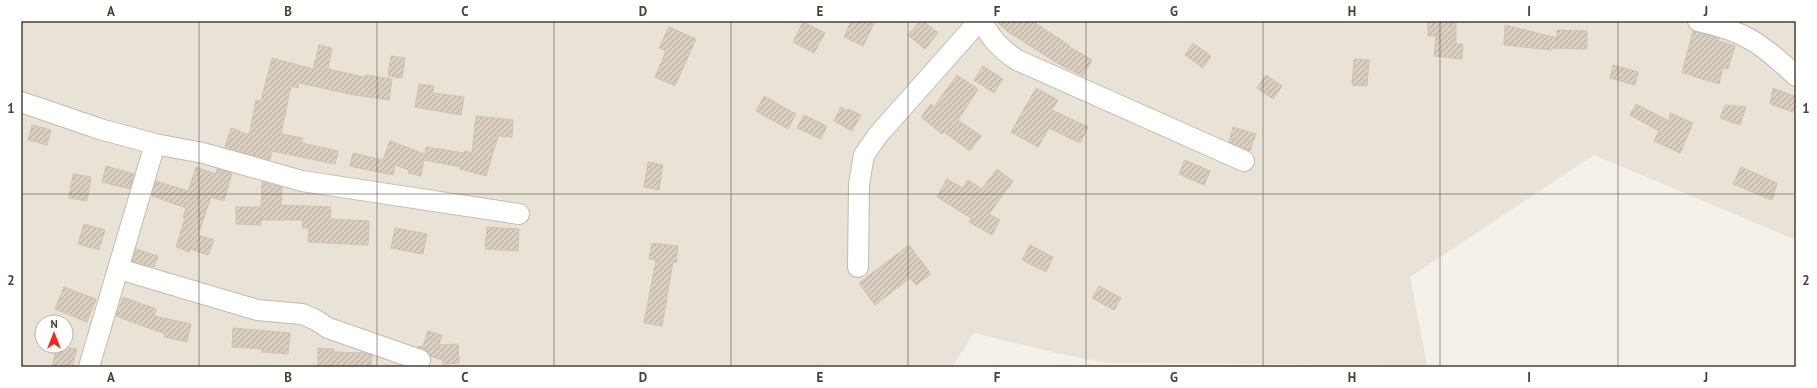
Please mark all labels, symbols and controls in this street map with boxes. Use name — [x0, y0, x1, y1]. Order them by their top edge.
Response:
text: A — [107, 3, 115, 20]
text: B — [284, 3, 292, 20]
text: C — [461, 3, 469, 20]
text: D — [639, 3, 647, 20]
text: E — [817, 3, 824, 20]
text: F — [994, 3, 1001, 20]
text: G — [1170, 3, 1178, 20]
text: H — [1348, 3, 1356, 20]
text: I — [1527, 3, 1531, 20]
text: J — [1703, 3, 1708, 20]
text: 1 — [7, 100, 15, 117]
text: 1 — [1802, 100, 1810, 117]
text: 2 — [7, 272, 15, 289]
text: 2 — [1802, 272, 1810, 289]
north arrow — [34, 314, 74, 354]
text: N — [50, 317, 58, 331]
text: A — [107, 369, 115, 386]
text: B — [284, 369, 292, 386]
text: C — [461, 369, 469, 386]
text: D — [639, 369, 647, 386]
text: E — [817, 369, 824, 386]
text: F — [994, 369, 1001, 386]
text: G — [1170, 369, 1178, 386]
text: H — [1348, 369, 1356, 386]
text: I — [1527, 369, 1531, 386]
text: J — [1703, 369, 1708, 386]

